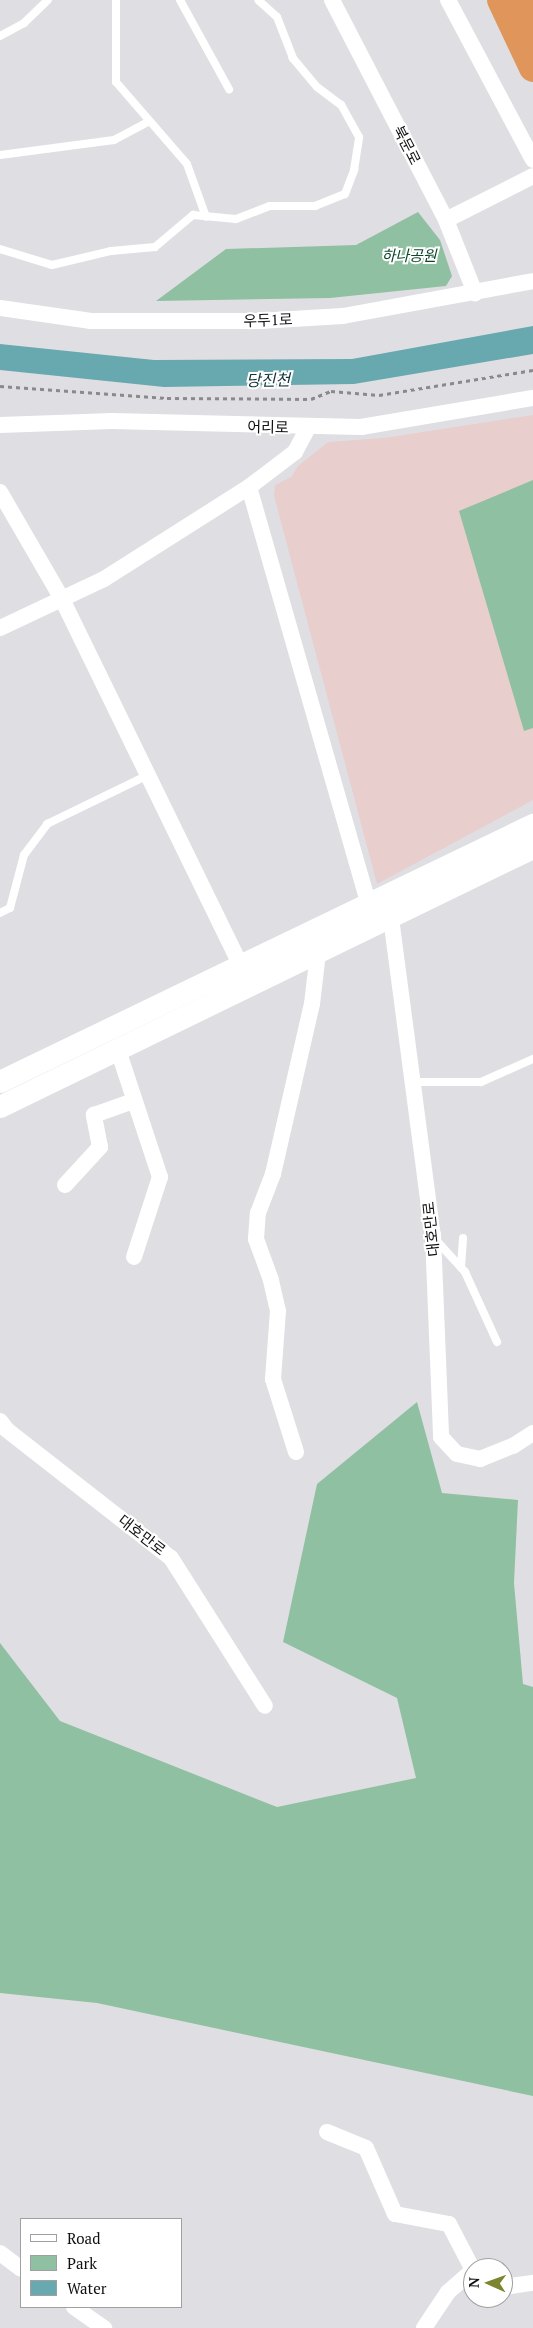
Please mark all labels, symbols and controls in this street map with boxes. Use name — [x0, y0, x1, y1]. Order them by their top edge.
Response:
street label: 북문로 — [390, 122, 424, 168]
park label: 하나공원 — [381, 247, 437, 265]
street label: 우두1로 — [243, 310, 293, 330]
water label: 당진천 — [246, 370, 290, 390]
street label: 어리로 — [247, 418, 289, 436]
street label: 대호만로 — [419, 1201, 443, 1257]
street label: 대호만로 — [115, 1511, 169, 1559]
legend — [20, 2218, 182, 2308]
text: Road — [67, 2228, 100, 2248]
text: Park — [67, 2253, 97, 2273]
north arrow — [463, 2258, 513, 2308]
text: N — [464, 2277, 483, 2288]
text: Water — [67, 2278, 106, 2298]

